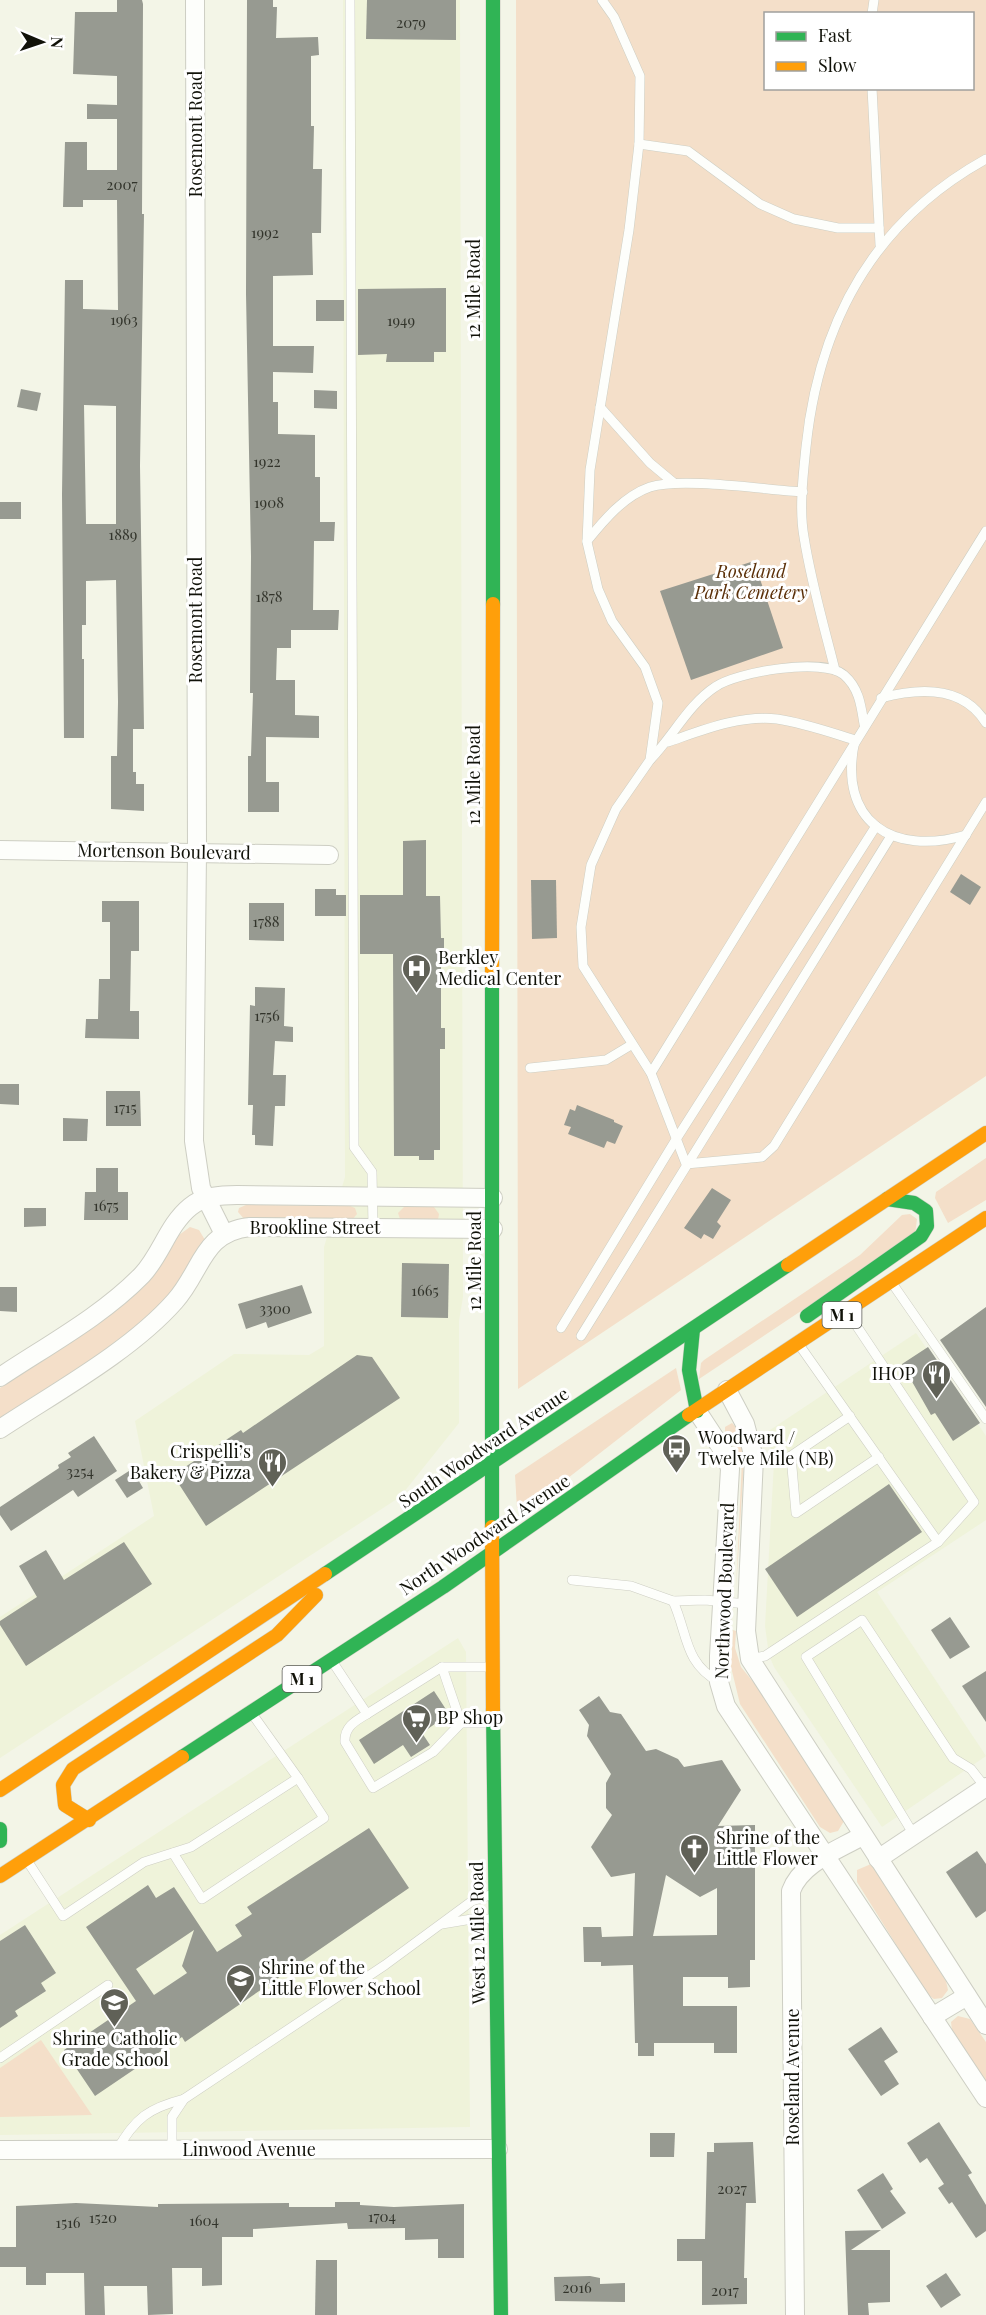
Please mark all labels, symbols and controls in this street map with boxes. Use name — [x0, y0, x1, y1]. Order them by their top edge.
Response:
north arrow — [12, 12, 72, 72]
house number: 2079 — [396, 12, 426, 32]
legend — [764, 12, 974, 90]
text: Fast — [818, 23, 852, 47]
text: N — [47, 36, 68, 49]
text: Slow — [818, 53, 856, 77]
street label: Rosemont Road — [183, 70, 207, 197]
house number: 2007 — [106, 174, 138, 194]
house number: 1992 — [251, 222, 279, 242]
street label: 12 Mile Road — [461, 238, 485, 339]
house number: 1963 — [110, 309, 138, 329]
house number: 1949 — [387, 310, 415, 330]
house number: 1922 — [253, 451, 281, 471]
house number: 1908 — [254, 492, 284, 512]
house number: 1889 — [109, 524, 137, 544]
street label: Rosemont Road — [183, 556, 207, 683]
park label: Roseland Park Cemetery — [693, 559, 808, 604]
house number: 1878 — [255, 586, 283, 606]
street label: 12 Mile Road — [461, 724, 485, 825]
street label: Mortenson Boulevard — [77, 837, 252, 865]
house number: 1788 — [252, 911, 280, 931]
place label: Berkley Medical Center — [438, 945, 561, 990]
hospital icon: Berkley Medical Center — [401, 952, 433, 994]
house number: 1756 — [254, 1005, 280, 1025]
house number: 1715 — [113, 1097, 137, 1117]
house number: 1675 — [93, 1195, 119, 1215]
street label: 12 Mile Road — [462, 1210, 486, 1311]
street label: Brookline Street — [250, 1215, 381, 1239]
house number: 1665 — [411, 1280, 439, 1300]
house number: 3300 — [259, 1298, 291, 1318]
road number: M 1 — [822, 1302, 862, 1328]
restaurant icon: IHOP — [920, 1358, 952, 1400]
place label: IHOP — [872, 1361, 915, 1385]
street label: South Woodward Avenue — [394, 1381, 573, 1513]
place label: Woodward / Twelve Mile (NB) — [697, 1425, 834, 1470]
bus stop icon: Woodward / Twelve Mile (NB) — [661, 1432, 693, 1474]
place label: Crispelli’s Bakery & Pizza — [130, 1439, 251, 1484]
restaurant icon: Crispelli’s Bakery & Pizza — [256, 1446, 288, 1488]
house number: 3254 — [66, 1461, 94, 1481]
street label: North Woodward Avenue — [395, 1468, 574, 1600]
street label: Northwood Boulevard — [709, 1502, 739, 1680]
road number: M 1 — [282, 1666, 322, 1692]
supermarket icon: BP Shop — [400, 1702, 432, 1744]
place label: BP Shop — [437, 1705, 503, 1729]
place label: Shrine of the Little Flower — [716, 1825, 820, 1870]
church icon: Shrine of the Little Flower — [679, 1832, 711, 1874]
street label: West 12 Mile Road — [464, 1861, 490, 2006]
place label: Shrine of the Little Flower School — [261, 1955, 421, 2000]
school or university icon: Shrine of the Little Flower School — [224, 1962, 256, 2004]
school or university icon: Shrine Catholic Grade School — [99, 1986, 131, 2028]
street label: Roseland Avenue — [780, 2008, 804, 2146]
place label: Shrine Catholic Grade School — [52, 2026, 178, 2071]
street label: Linwood Avenue — [182, 2137, 316, 2161]
house number: 2027 — [717, 2178, 747, 2198]
house number: 1704 — [368, 2206, 396, 2226]
house number: 1520 — [89, 2207, 117, 2227]
house number: 1604 — [189, 2210, 219, 2230]
house number: 1516 — [56, 2212, 81, 2232]
house number: 2016 — [562, 2277, 592, 2297]
house number: 2017 — [711, 2280, 739, 2300]

